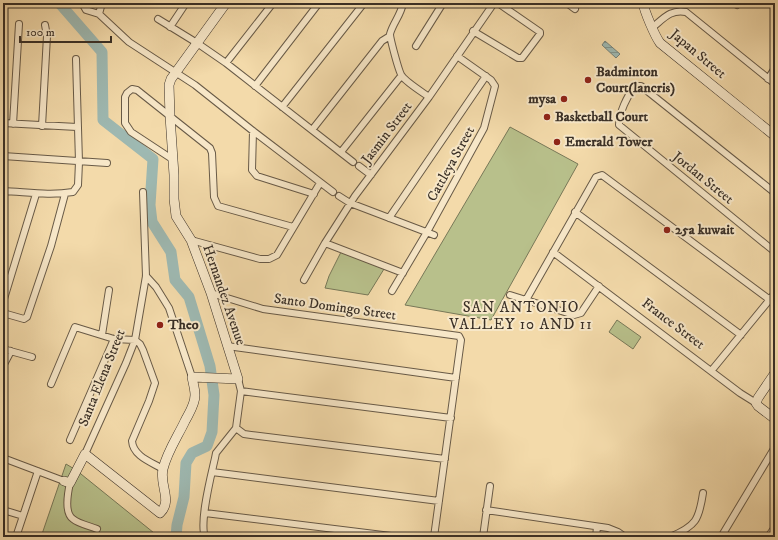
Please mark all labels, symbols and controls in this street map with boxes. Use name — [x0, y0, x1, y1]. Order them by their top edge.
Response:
scale bar — [20, 18, 111, 44]
street label: Japan Street — [665, 24, 730, 83]
text: 100 m — [26, 25, 55, 40]
place label: Badminton Court(lancris) — [596, 63, 675, 97]
marker: Badminton Court(lancris) — [583, 75, 593, 85]
place label: mysa — [528, 90, 557, 108]
marker: mysa — [559, 94, 569, 104]
street label: Jasmin Street — [356, 98, 417, 169]
place label: Basketball Court — [555, 108, 649, 126]
marker: Basketball Court — [542, 112, 552, 122]
street label: Cattleya Street — [423, 123, 479, 205]
place label: Emerald Tower — [565, 133, 653, 151]
marker: Emerald Tower — [552, 137, 562, 147]
street label: Jordan Street — [667, 147, 738, 208]
place label: 25a kuwait — [675, 221, 735, 239]
marker: 25a kuwait — [662, 225, 672, 235]
street label: Hernandez Avenue — [198, 242, 250, 348]
street label: Santo Domingo Street — [273, 290, 398, 325]
street label: France Street — [638, 294, 708, 354]
district label: SAN ANTONIO VALLEY 10 AND 11 — [448, 298, 593, 334]
place label: Theo — [167, 316, 199, 334]
marker: Theo — [155, 320, 165, 330]
street label: Santa Elena Street — [74, 326, 130, 429]

